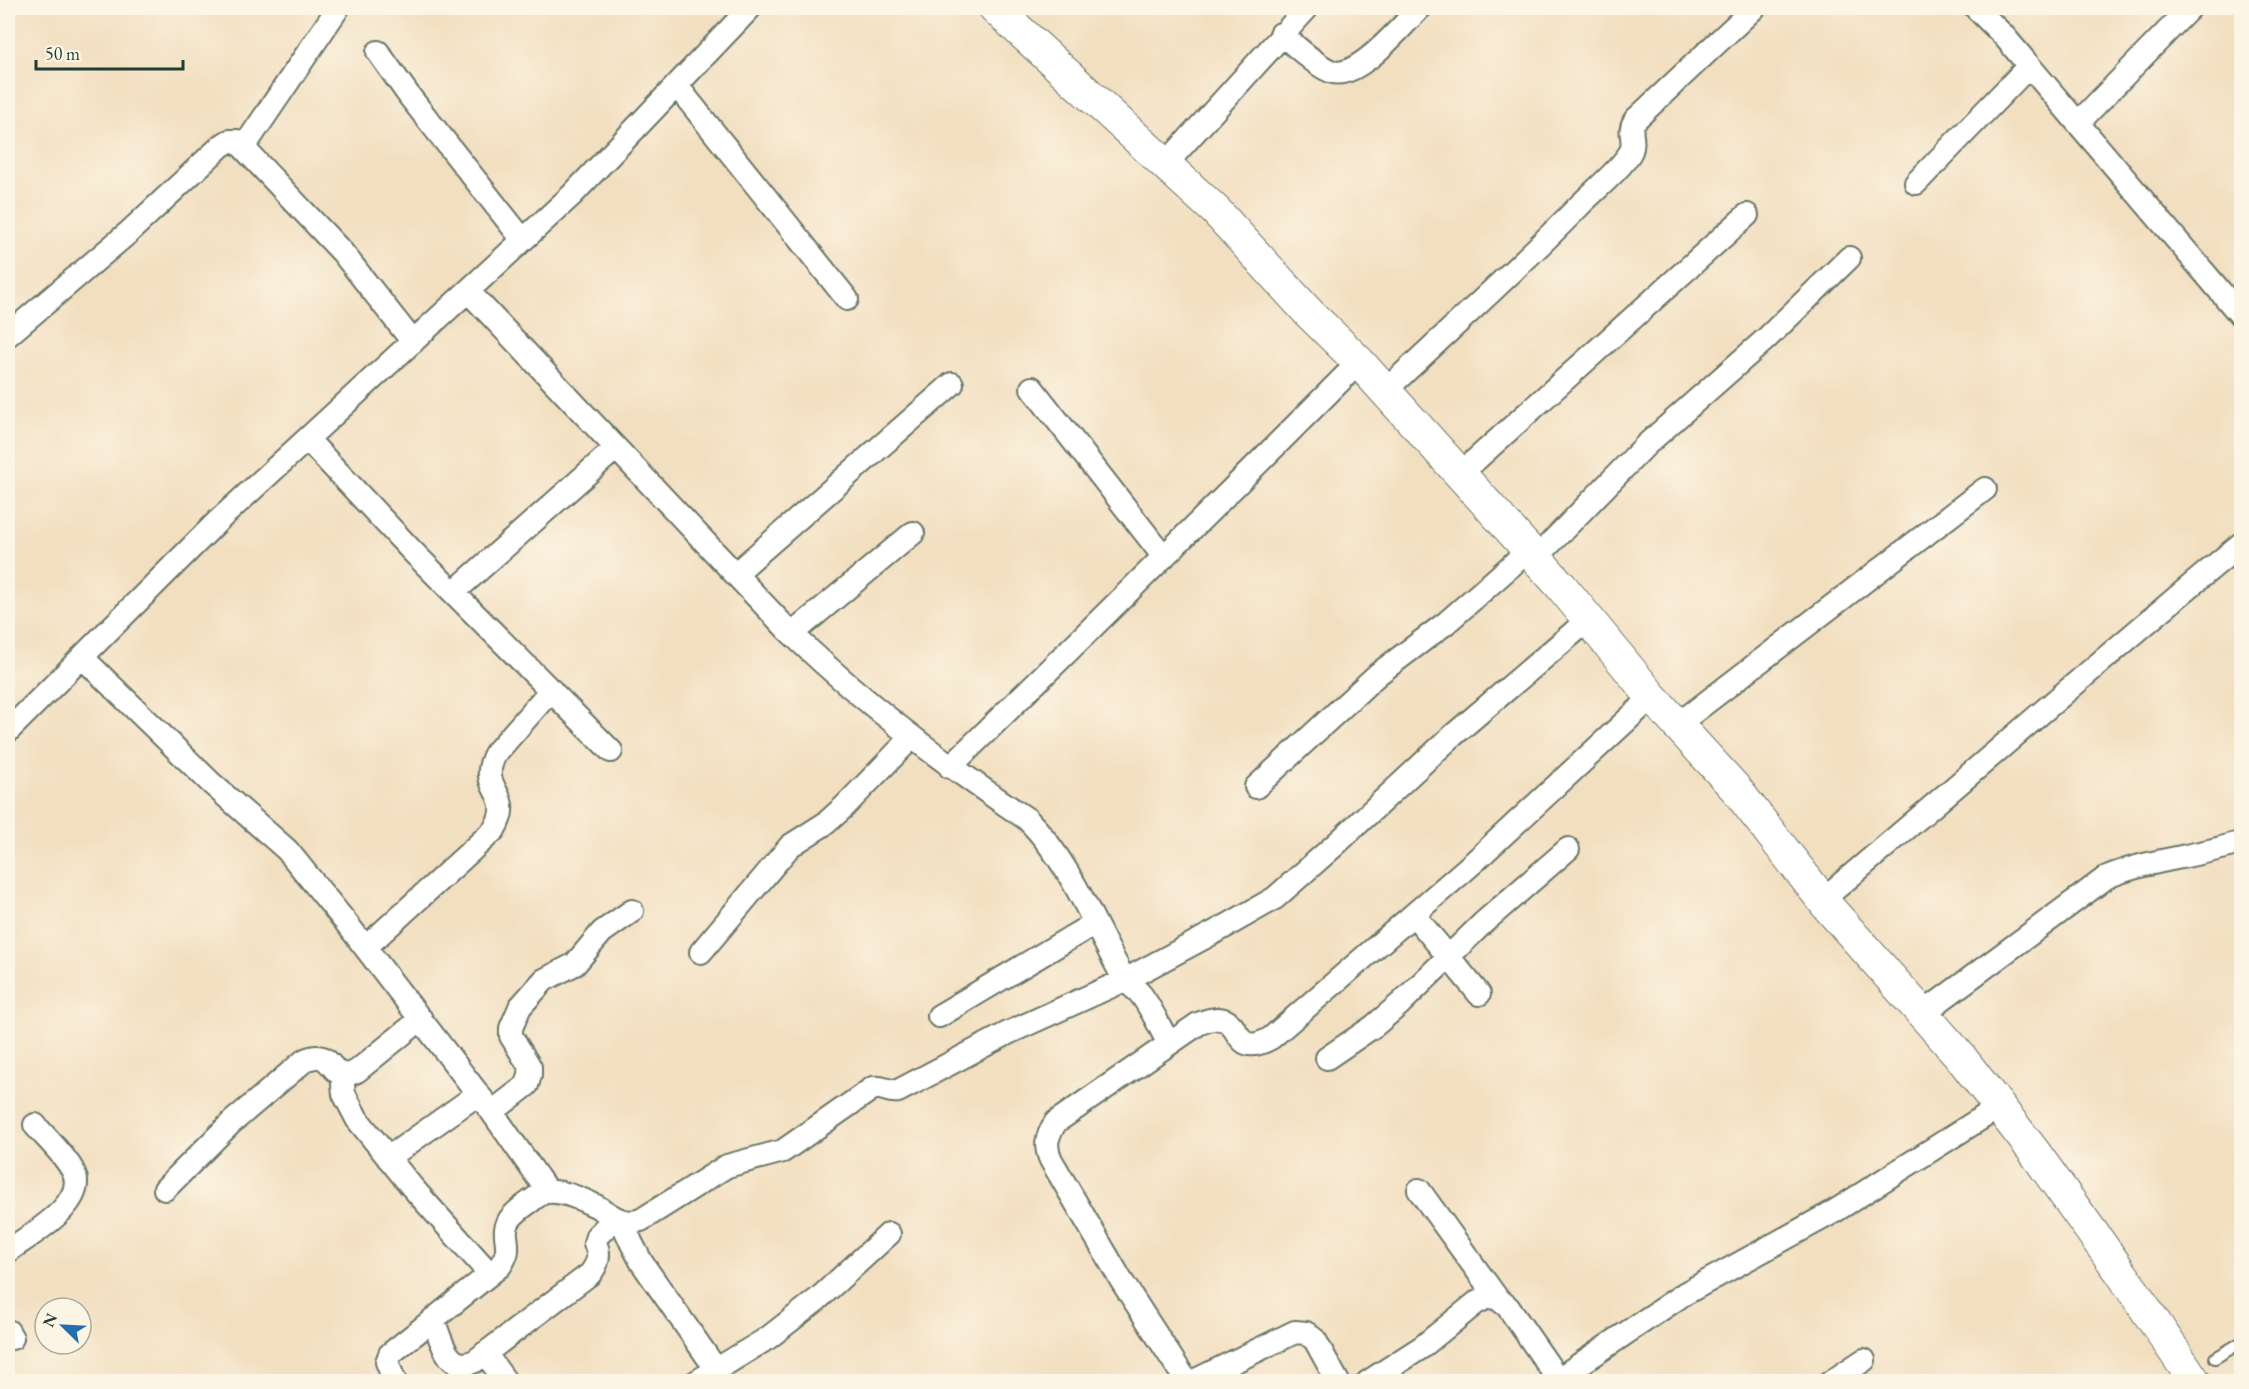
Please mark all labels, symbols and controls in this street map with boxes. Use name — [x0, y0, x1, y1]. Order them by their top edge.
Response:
scale bar — [36, 33, 183, 71]
text: 50 m — [45, 42, 80, 65]
north arrow — [33, 1296, 93, 1356]
text: N — [38, 1310, 62, 1330]

